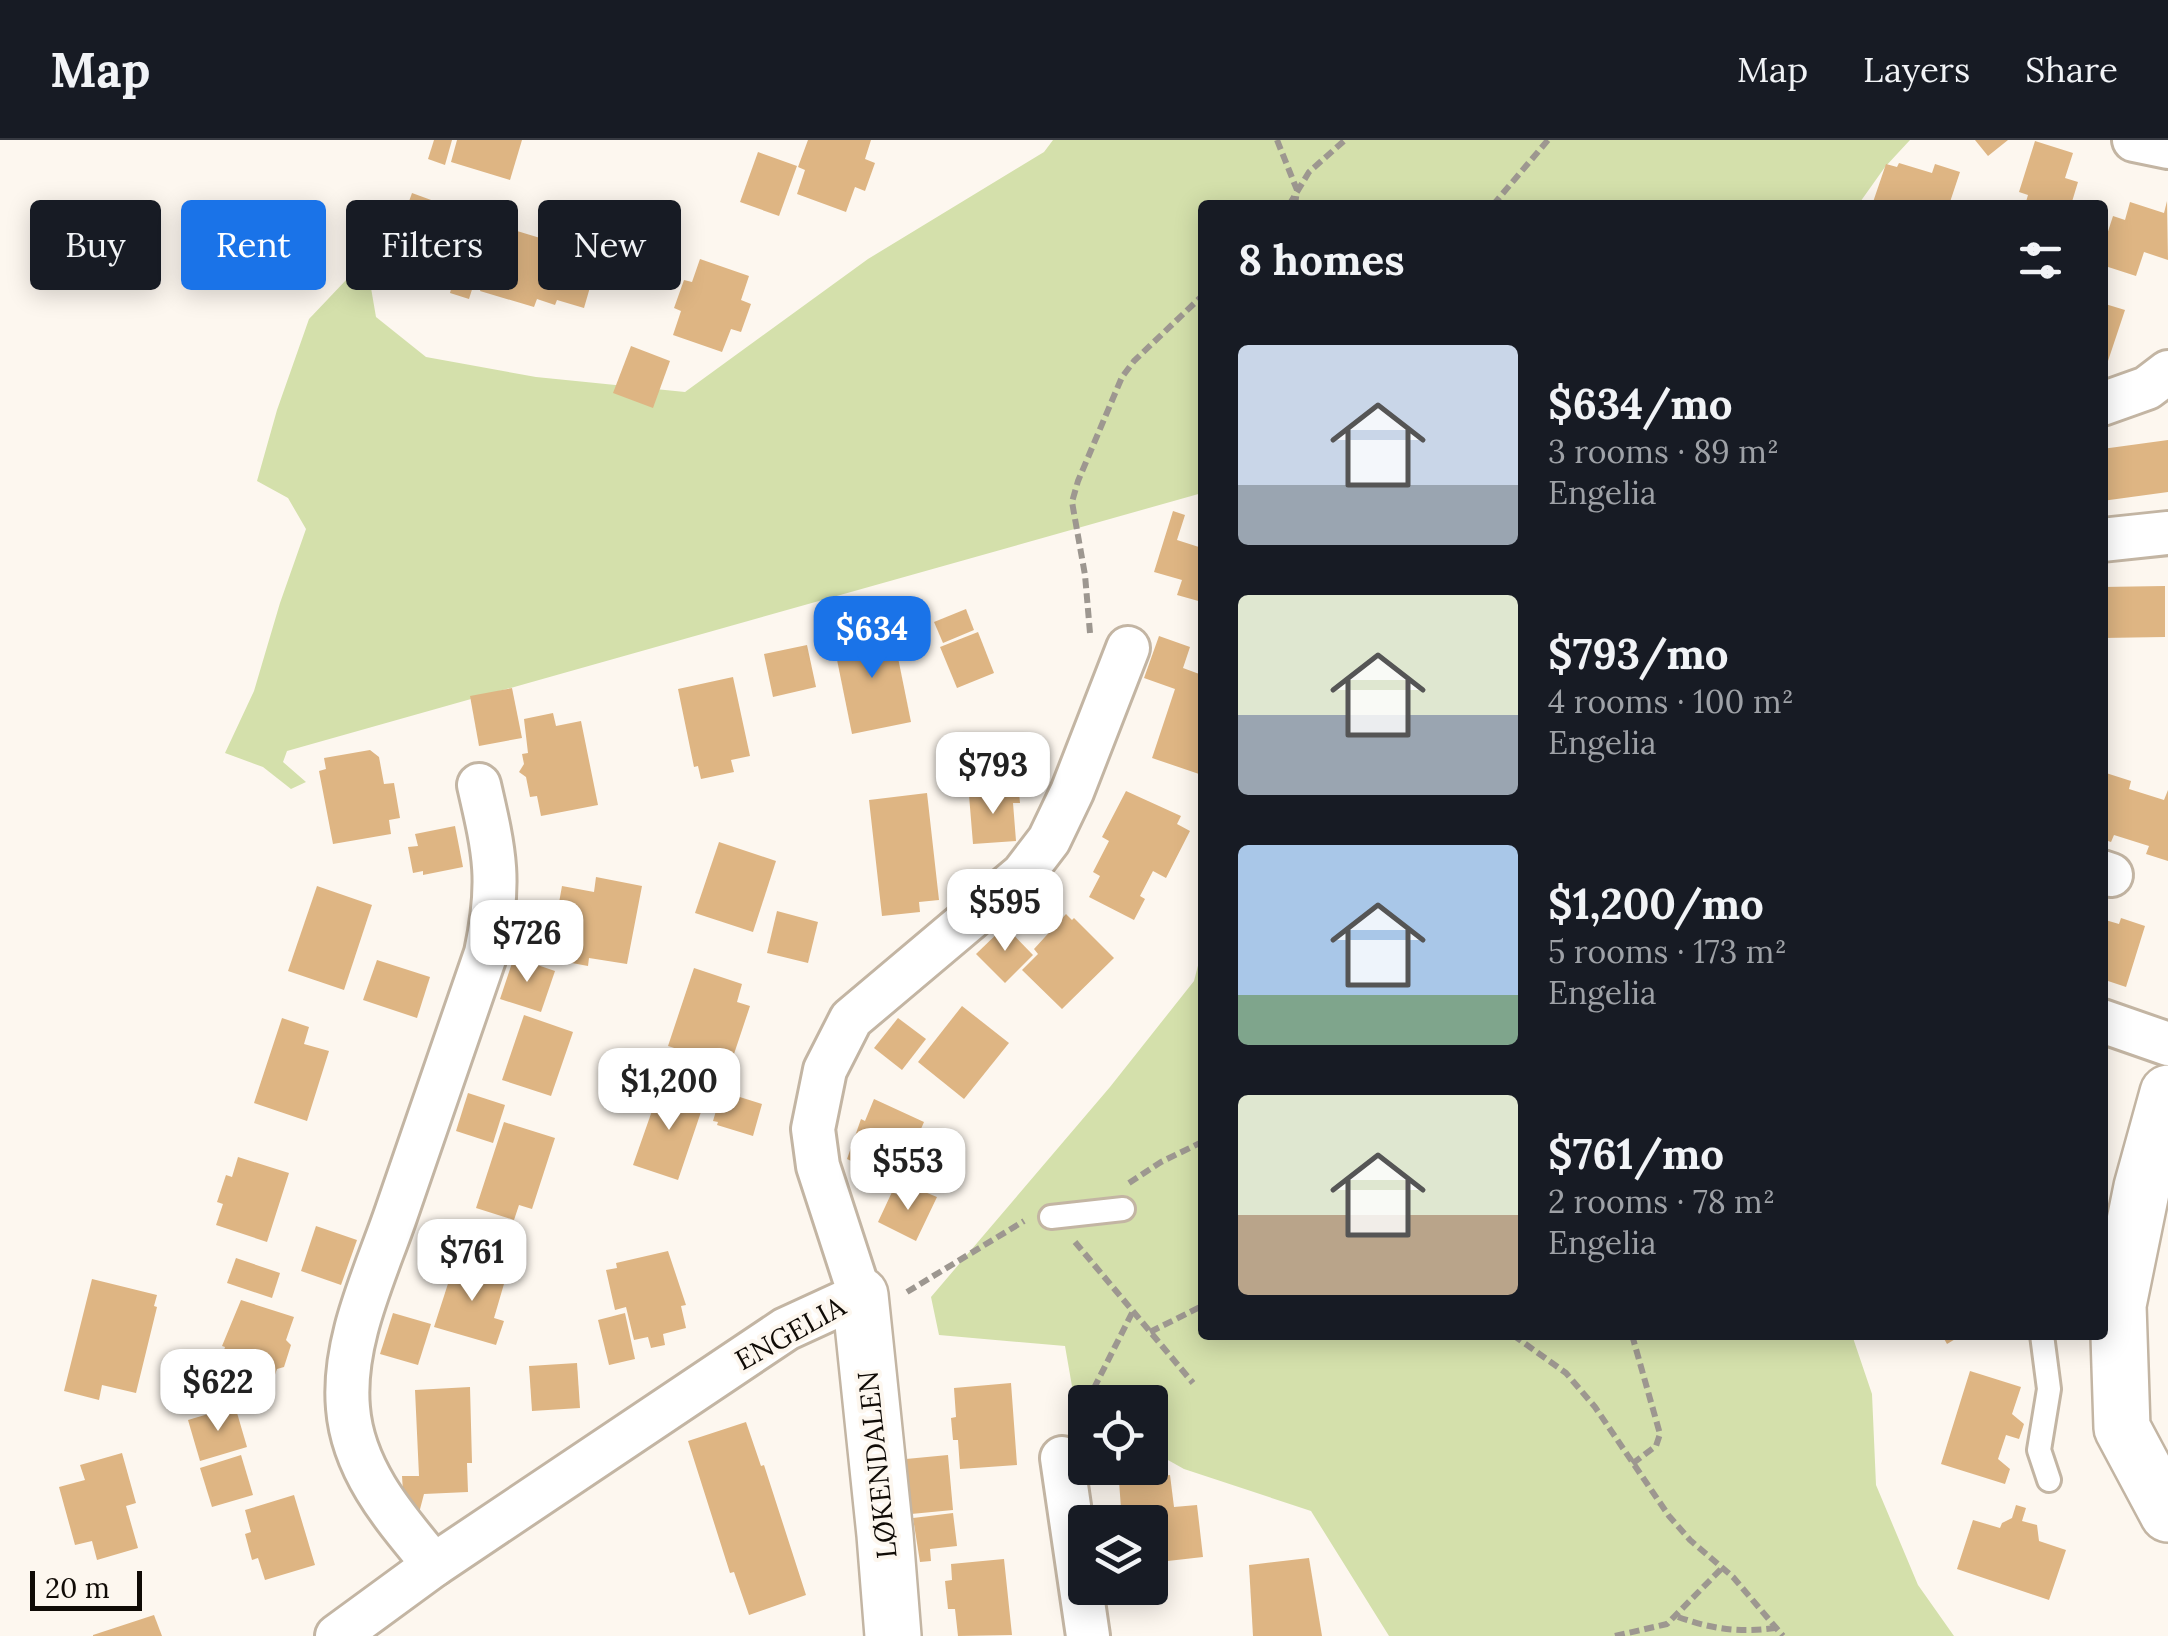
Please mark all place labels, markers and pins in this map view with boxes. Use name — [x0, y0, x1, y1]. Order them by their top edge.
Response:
pin: $634 — [813, 596, 931, 681]
pin: $793 — [934, 732, 1052, 817]
pin: $595 — [946, 869, 1064, 954]
pin: $726 — [468, 900, 586, 985]
pin: $1,200 — [588, 1048, 750, 1133]
pin: $553 — [849, 1128, 967, 1213]
pin: $761 — [413, 1219, 531, 1304]
pin: $622 — [159, 1349, 277, 1434]

